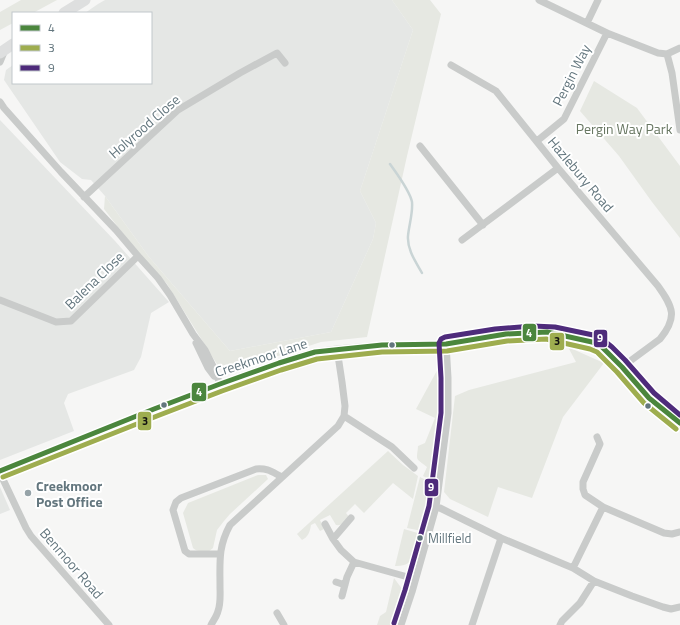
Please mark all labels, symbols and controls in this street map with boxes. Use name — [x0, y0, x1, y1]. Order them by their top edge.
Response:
legend — [12, 12, 152, 84]
text: 4 — [48, 18, 55, 37]
text: 3 — [48, 38, 55, 57]
street label: Pergin Way — [546, 40, 596, 110]
text: 9 — [48, 58, 55, 77]
street label: Holyrood Close — [104, 89, 184, 163]
park label: Pergin Way Park — [576, 118, 673, 139]
street label: Hazlebury Road — [543, 132, 619, 216]
street label: Balena Close — [60, 246, 128, 314]
line badge: 4 — [522, 323, 537, 342]
text: 4 — [526, 325, 532, 341]
line badge: 9 — [593, 329, 608, 348]
text: 9 — [597, 330, 603, 346]
street label: Creekmoor Lane — [212, 332, 310, 382]
line badge: 3 — [549, 332, 565, 351]
text: 3 — [554, 333, 560, 349]
unlabelled marker — [387, 340, 397, 350]
line badge: 4 — [191, 382, 207, 402]
text: 4 — [196, 384, 202, 400]
unlabelled marker — [159, 400, 169, 410]
unlabelled marker — [643, 401, 653, 411]
line badge: 3 — [137, 411, 152, 431]
text: 3 — [142, 413, 148, 429]
place label: Creekmoor Post Office — [36, 475, 103, 512]
line badge: 9 — [424, 478, 439, 497]
text: 9 — [428, 479, 434, 495]
marker: Creekmoor Post Office — [23, 488, 33, 498]
street label: Benmoor Road — [35, 523, 109, 603]
place label: Millfield — [428, 528, 471, 548]
marker: Millfield — [415, 533, 425, 543]

